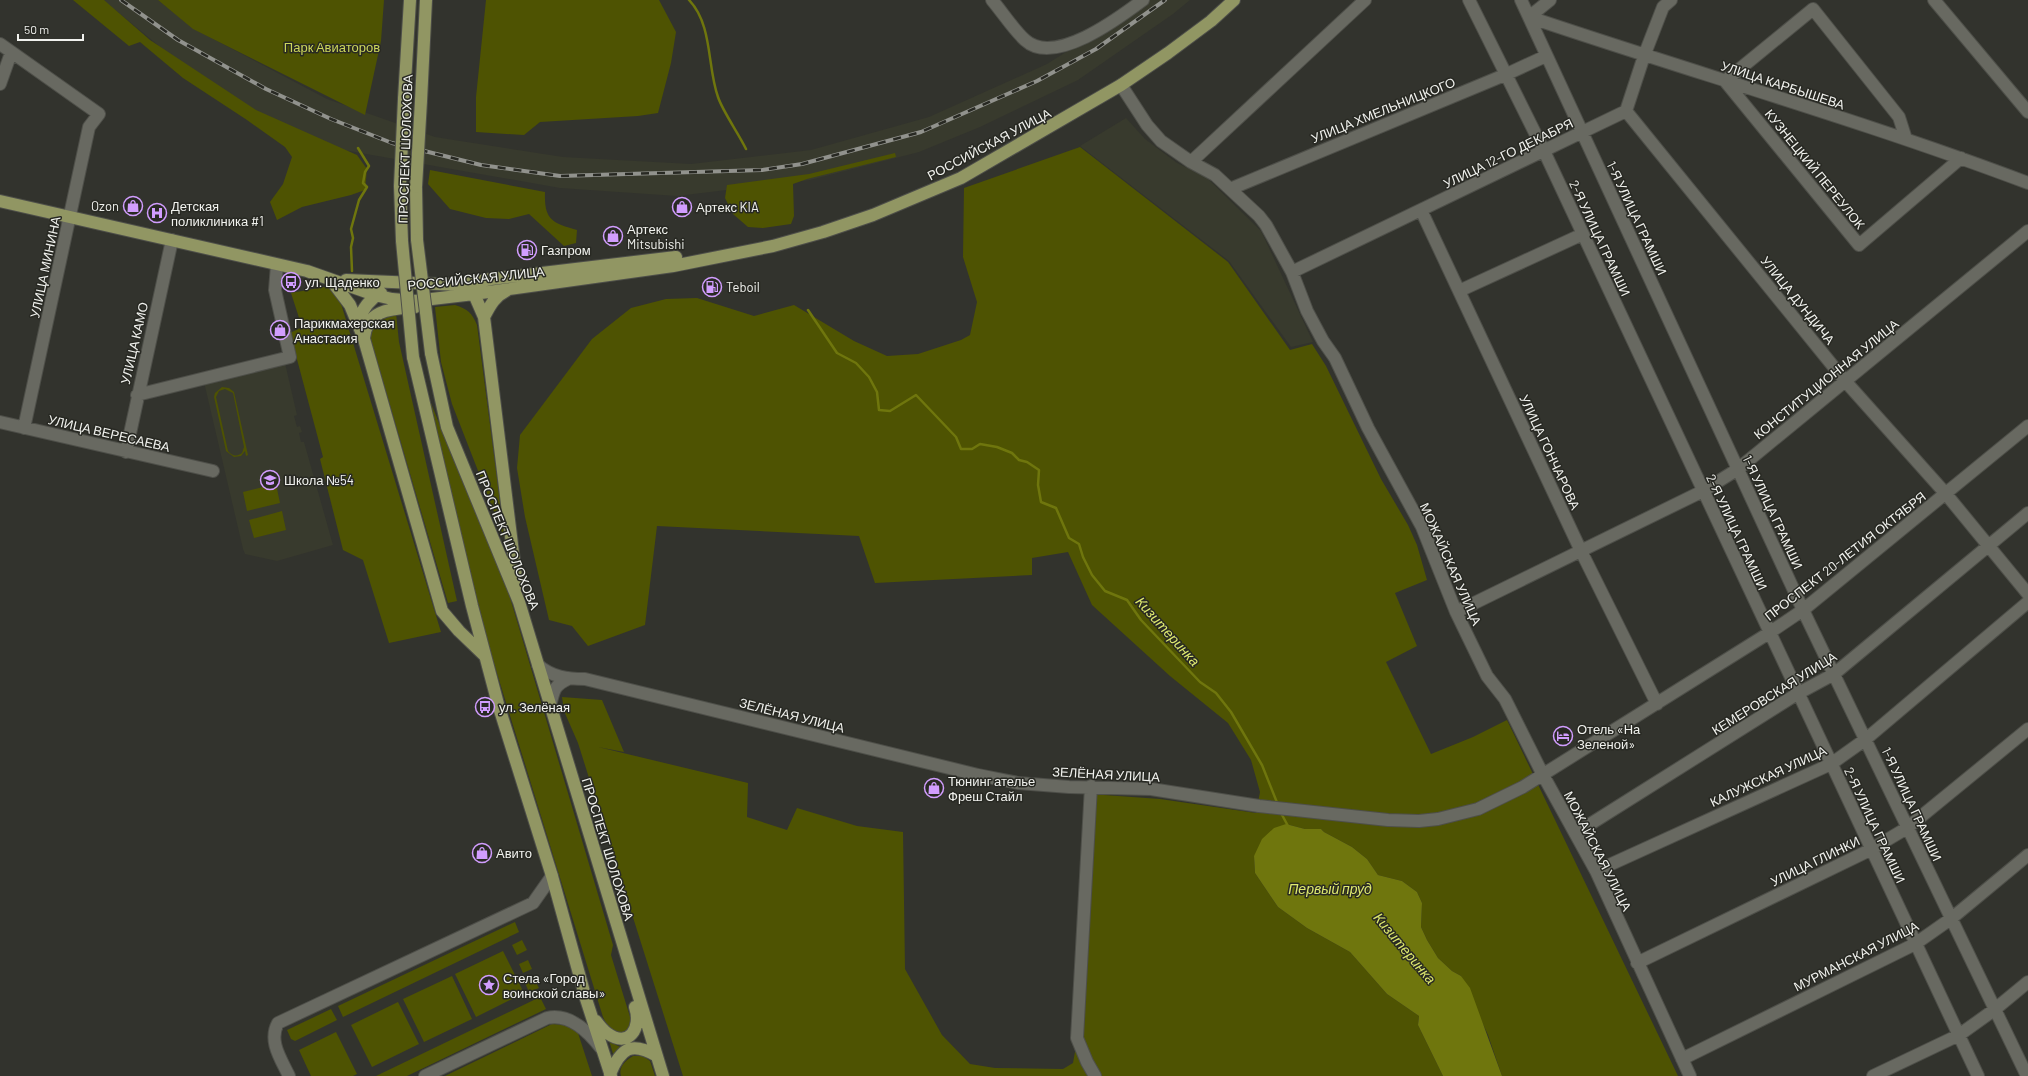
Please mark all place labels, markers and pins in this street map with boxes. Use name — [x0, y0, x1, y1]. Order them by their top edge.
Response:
shop icon: Ozon — [122, 195, 144, 217]
shop icon: Артекс KIA — [671, 196, 693, 218]
place label: Ozon — [91, 198, 119, 214]
place label: Детская поликлиника #1 — [171, 198, 264, 229]
place label: Артекс KIA — [696, 199, 759, 215]
hospital icon: Детская поликлиника #1 — [146, 202, 168, 224]
place label: Артекс Mitsubishi — [627, 221, 685, 252]
shop icon: Артекс Mitsubishi — [602, 225, 624, 247]
fuel station icon: Газпром — [516, 239, 538, 261]
place label: Газпром — [541, 242, 591, 258]
bus stop icon: ул. Щаденко — [280, 271, 302, 293]
place label: ул. Щаденко — [305, 274, 380, 290]
fuel station icon: Teboil — [701, 276, 723, 298]
place label: Teboil — [726, 279, 760, 295]
place label: Парикмахерская Анастасия — [294, 315, 394, 346]
shop icon: Парикмахерская Анастасия — [269, 319, 291, 341]
school or university icon: Школа №54 — [259, 469, 281, 491]
place label: Школа №54 — [284, 472, 354, 488]
bus stop icon: ул. Зелёная — [474, 696, 496, 718]
place label: ул. Зелёная — [499, 699, 570, 715]
place label: Отель «На Зеленой» — [1577, 721, 1641, 752]
hotel icon: Отель «На Зеленой» — [1552, 725, 1574, 747]
place label: Тюнинг ателье Фреш Стайл — [948, 773, 1035, 804]
shop icon: Тюнинг ателье Фреш Стайл — [923, 777, 945, 799]
shop icon: Авито — [471, 842, 493, 864]
place label: Авито — [496, 845, 532, 861]
place label: Стела «Город воинской славы» — [503, 970, 605, 1001]
place icon: Стела «Город воинской славы» — [478, 974, 500, 996]

